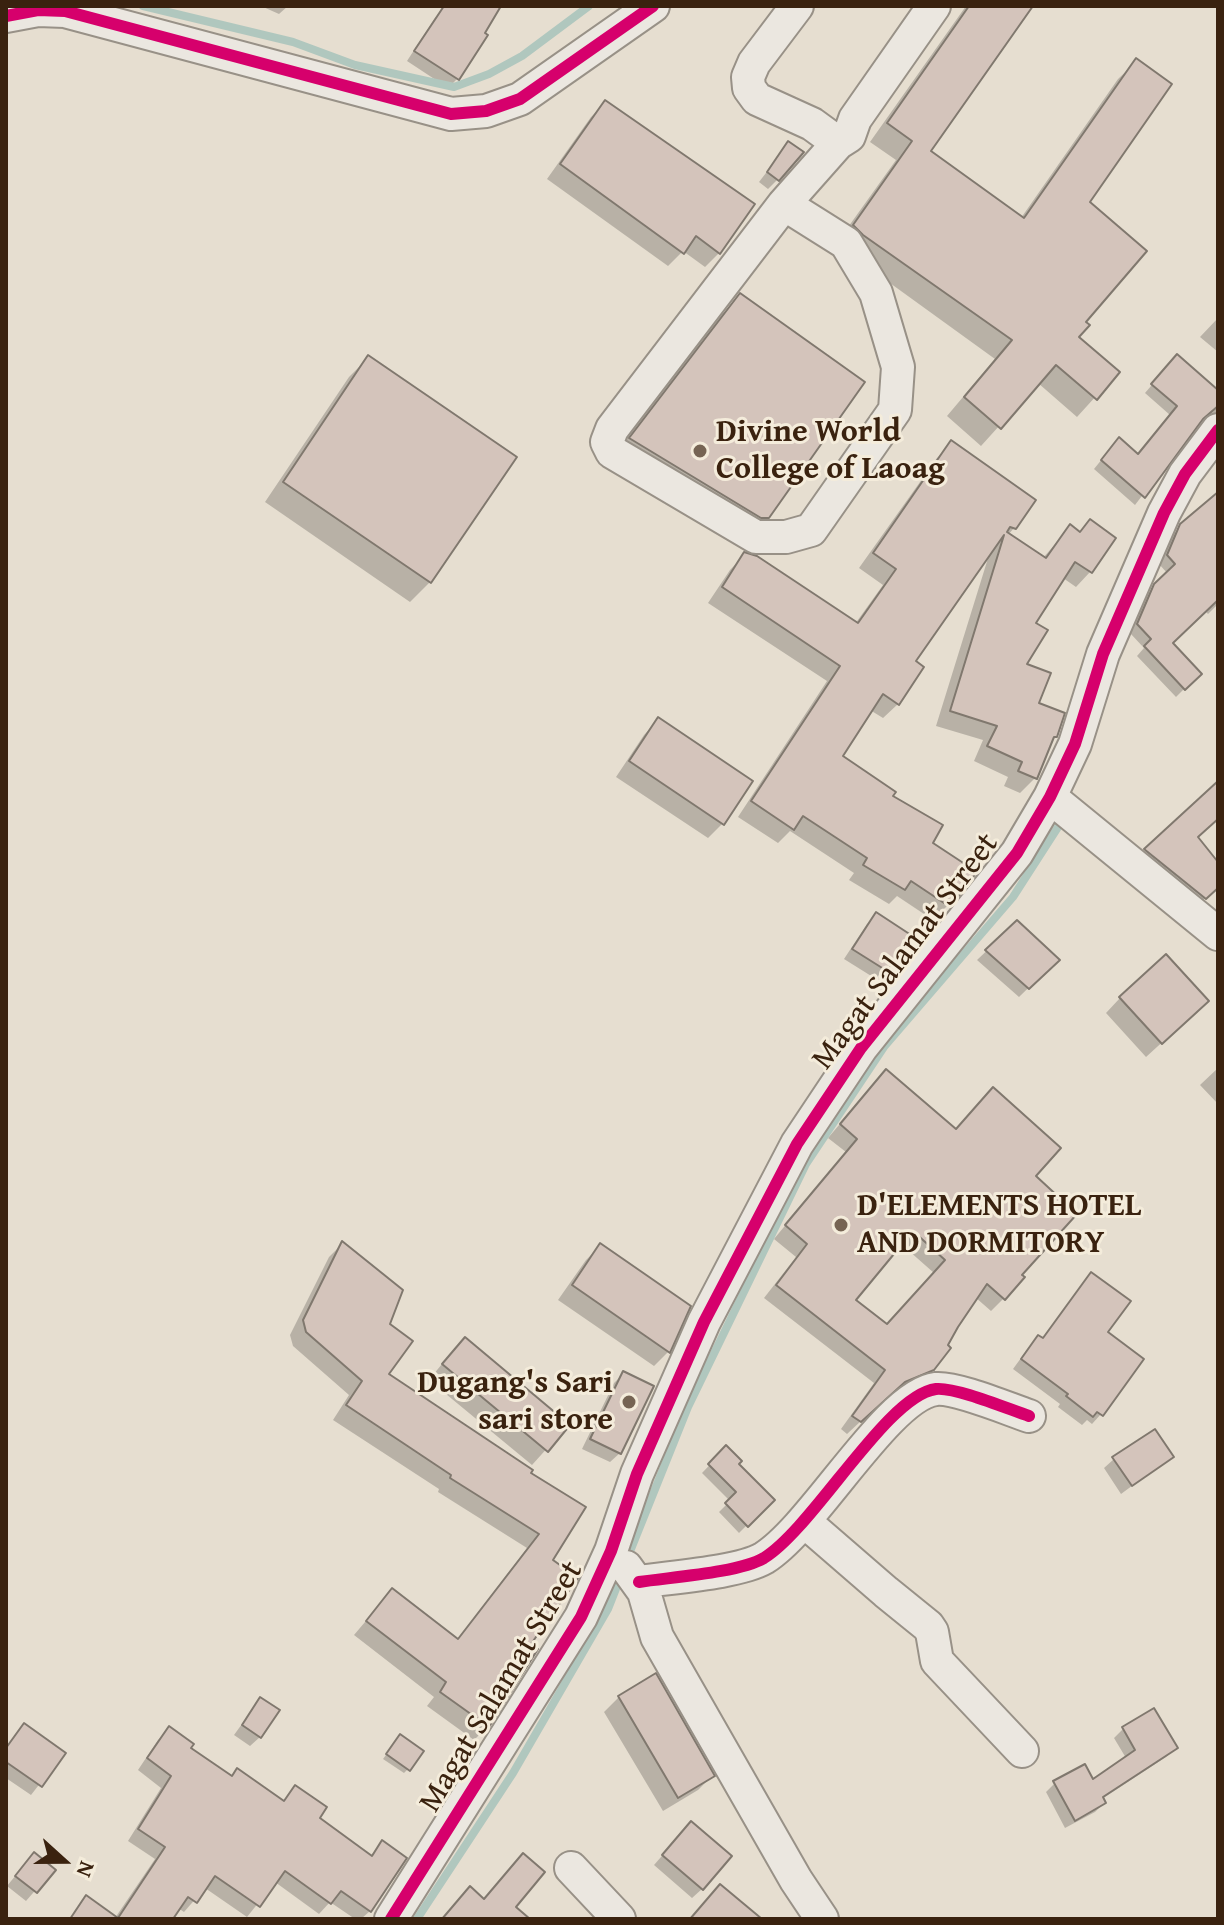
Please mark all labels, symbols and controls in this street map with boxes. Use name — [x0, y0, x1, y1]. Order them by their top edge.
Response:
place label: Divine World College of Laoag — [716, 414, 945, 489]
marker: Divine World College of Laoag — [691, 442, 709, 460]
street label: Magat Salamat Street — [805, 826, 1007, 1078]
place label: D'ELEMENTS HOTEL AND DORMITORY — [857, 1188, 1141, 1263]
marker: D'ELEMENTS HOTEL AND DORMITORY — [832, 1216, 850, 1234]
place label: Dugang's Sari sari store — [417, 1365, 613, 1440]
marker: Dugang's Sari sari store — [620, 1393, 638, 1411]
street label: Magat Salamat Street — [412, 1554, 592, 1820]
north arrow — [24, 1821, 104, 1901]
text: N — [69, 1857, 104, 1882]

